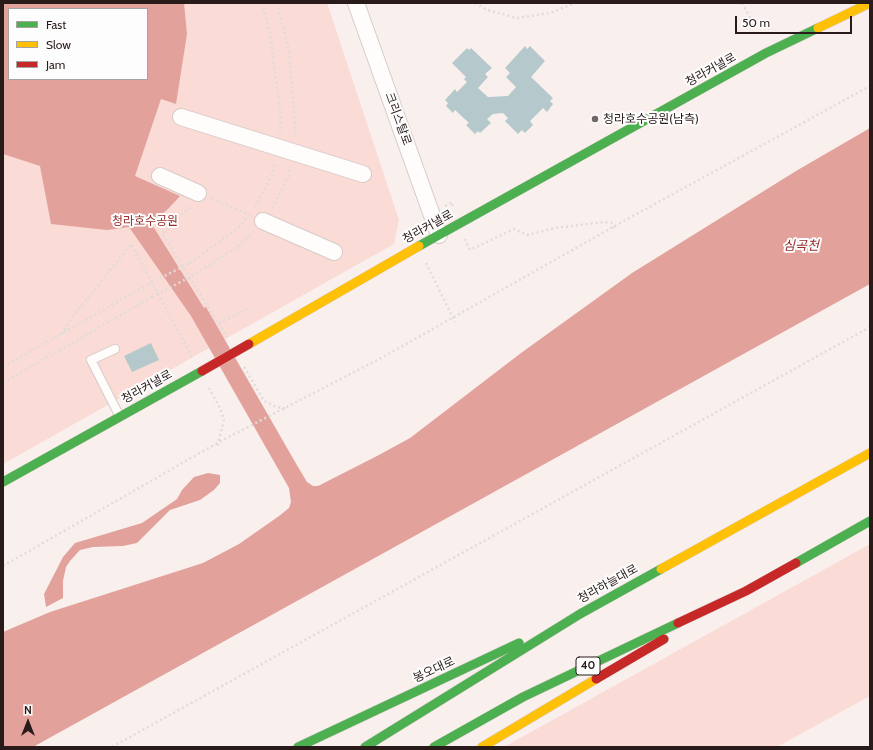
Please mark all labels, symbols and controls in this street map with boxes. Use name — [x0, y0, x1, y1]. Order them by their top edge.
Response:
legend — [8, 8, 148, 80]
scale bar — [737, 8, 854, 34]
text: 50 m — [742, 15, 770, 30]
text: Fast — [46, 17, 66, 32]
text: Slow — [46, 37, 71, 52]
street label: 청라커낼로 — [683, 50, 739, 90]
text: Jam — [46, 57, 65, 72]
street label: 크리스탈로 — [382, 91, 414, 147]
place label: 청라호수공원(남측) — [603, 112, 699, 126]
marker: 청라호수공원(남측) — [590, 114, 600, 124]
street label: 청라커낼로 — [400, 207, 456, 247]
park label: 청라호수공원 — [112, 214, 178, 228]
water label: 심곡천 — [783, 238, 819, 254]
street label: 청라커낼로 — [119, 367, 175, 407]
street label: 청라하늘대로 — [576, 562, 640, 606]
street label: 봉오대로 — [411, 654, 457, 686]
road number: 40 — [576, 657, 600, 675]
north arrow — [8, 702, 48, 742]
text: N — [24, 703, 32, 717]

